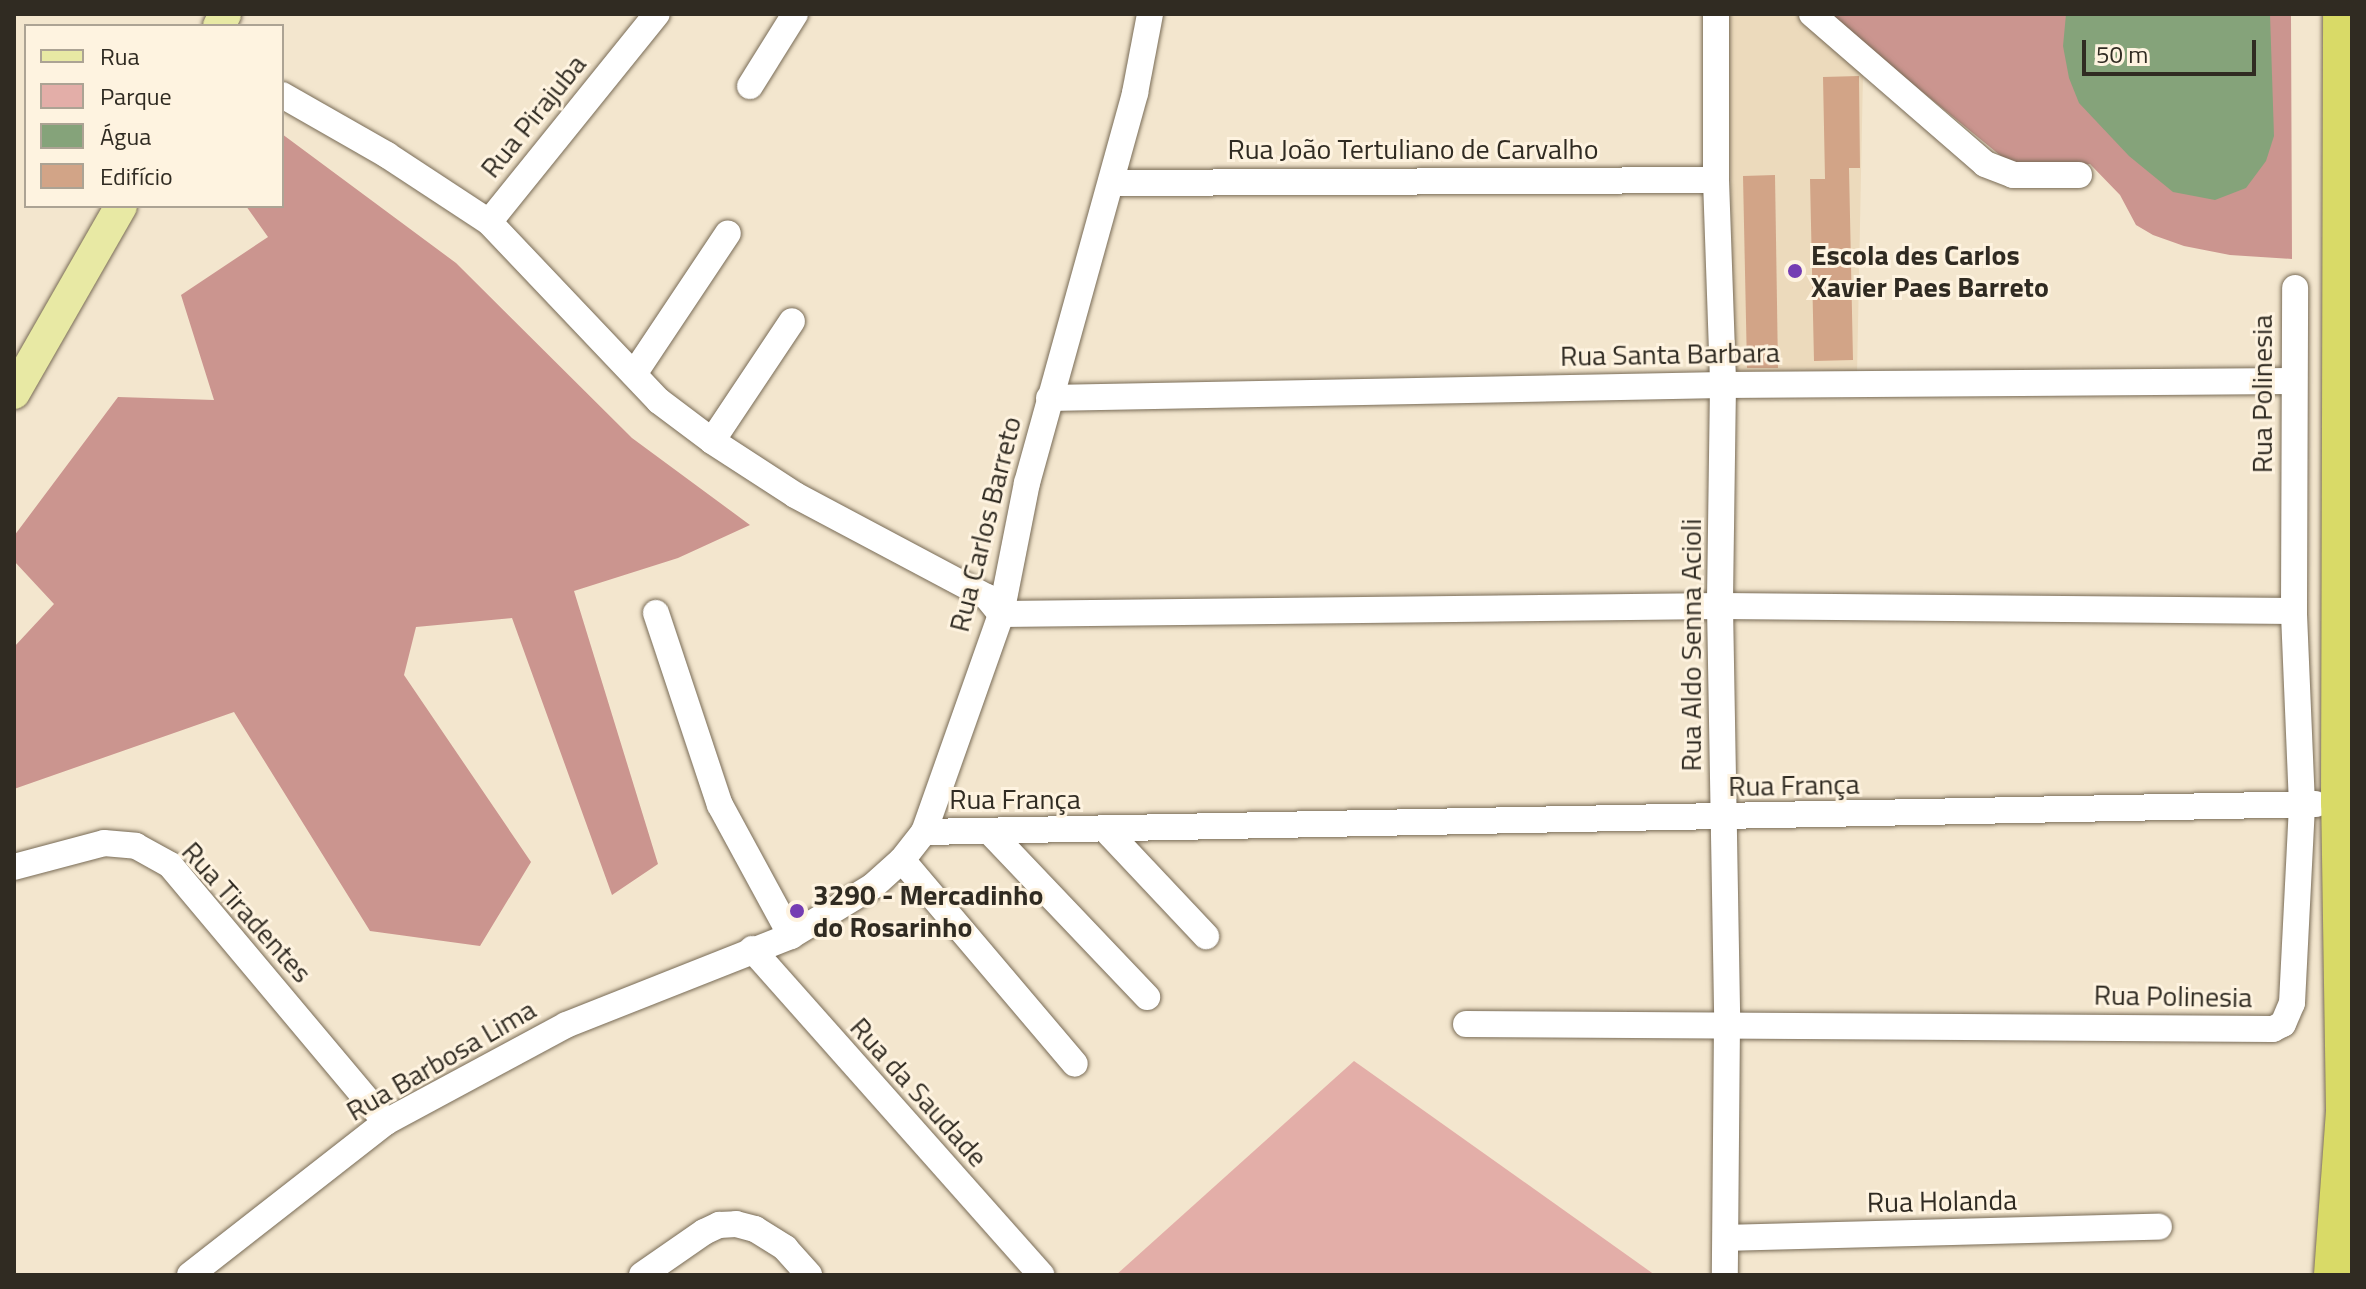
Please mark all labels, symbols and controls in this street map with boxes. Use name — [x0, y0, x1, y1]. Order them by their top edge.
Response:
legend — [24, 24, 284, 208]
scale bar — [2086, 24, 2260, 74]
text: 50 m — [2096, 36, 2148, 72]
text: Rua — [100, 38, 139, 74]
street label: Rua Pirajuba — [473, 48, 593, 184]
text: Parque — [100, 78, 172, 114]
text: Água — [100, 118, 151, 154]
street label: Rua João Tertuliano de Carvalho — [1228, 132, 1598, 166]
text: Edifício — [100, 158, 173, 194]
place label: Escola des Carlos Xavier Paes Barreto — [1811, 238, 2049, 304]
marker: Escola des Carlos Xavier Paes Barreto — [1786, 262, 1804, 280]
street label: Rua Polinesia — [2245, 315, 2279, 473]
street label: Rua Santa Barbara — [1560, 335, 1780, 373]
street label: Rua Carlos Barreto — [942, 413, 1028, 635]
street label: Rua Aldo Senna Acioli — [1674, 519, 1708, 771]
street label: Rua França — [1728, 767, 1860, 803]
street label: Rua França — [949, 782, 1081, 816]
street label: Rua Tiradentes — [175, 835, 319, 989]
place label: 3290 - Mercadinho do Rosarinho — [813, 878, 1043, 944]
marker: 3290 - Mercadinho do Rosarinho — [788, 902, 806, 920]
street label: Rua Polinesia — [2093, 978, 2253, 1014]
street label: Rua Barbosa Lima — [340, 992, 542, 1128]
street label: Rua da Saudade — [843, 1011, 995, 1173]
street label: Rua Holanda — [1867, 1183, 2017, 1219]

